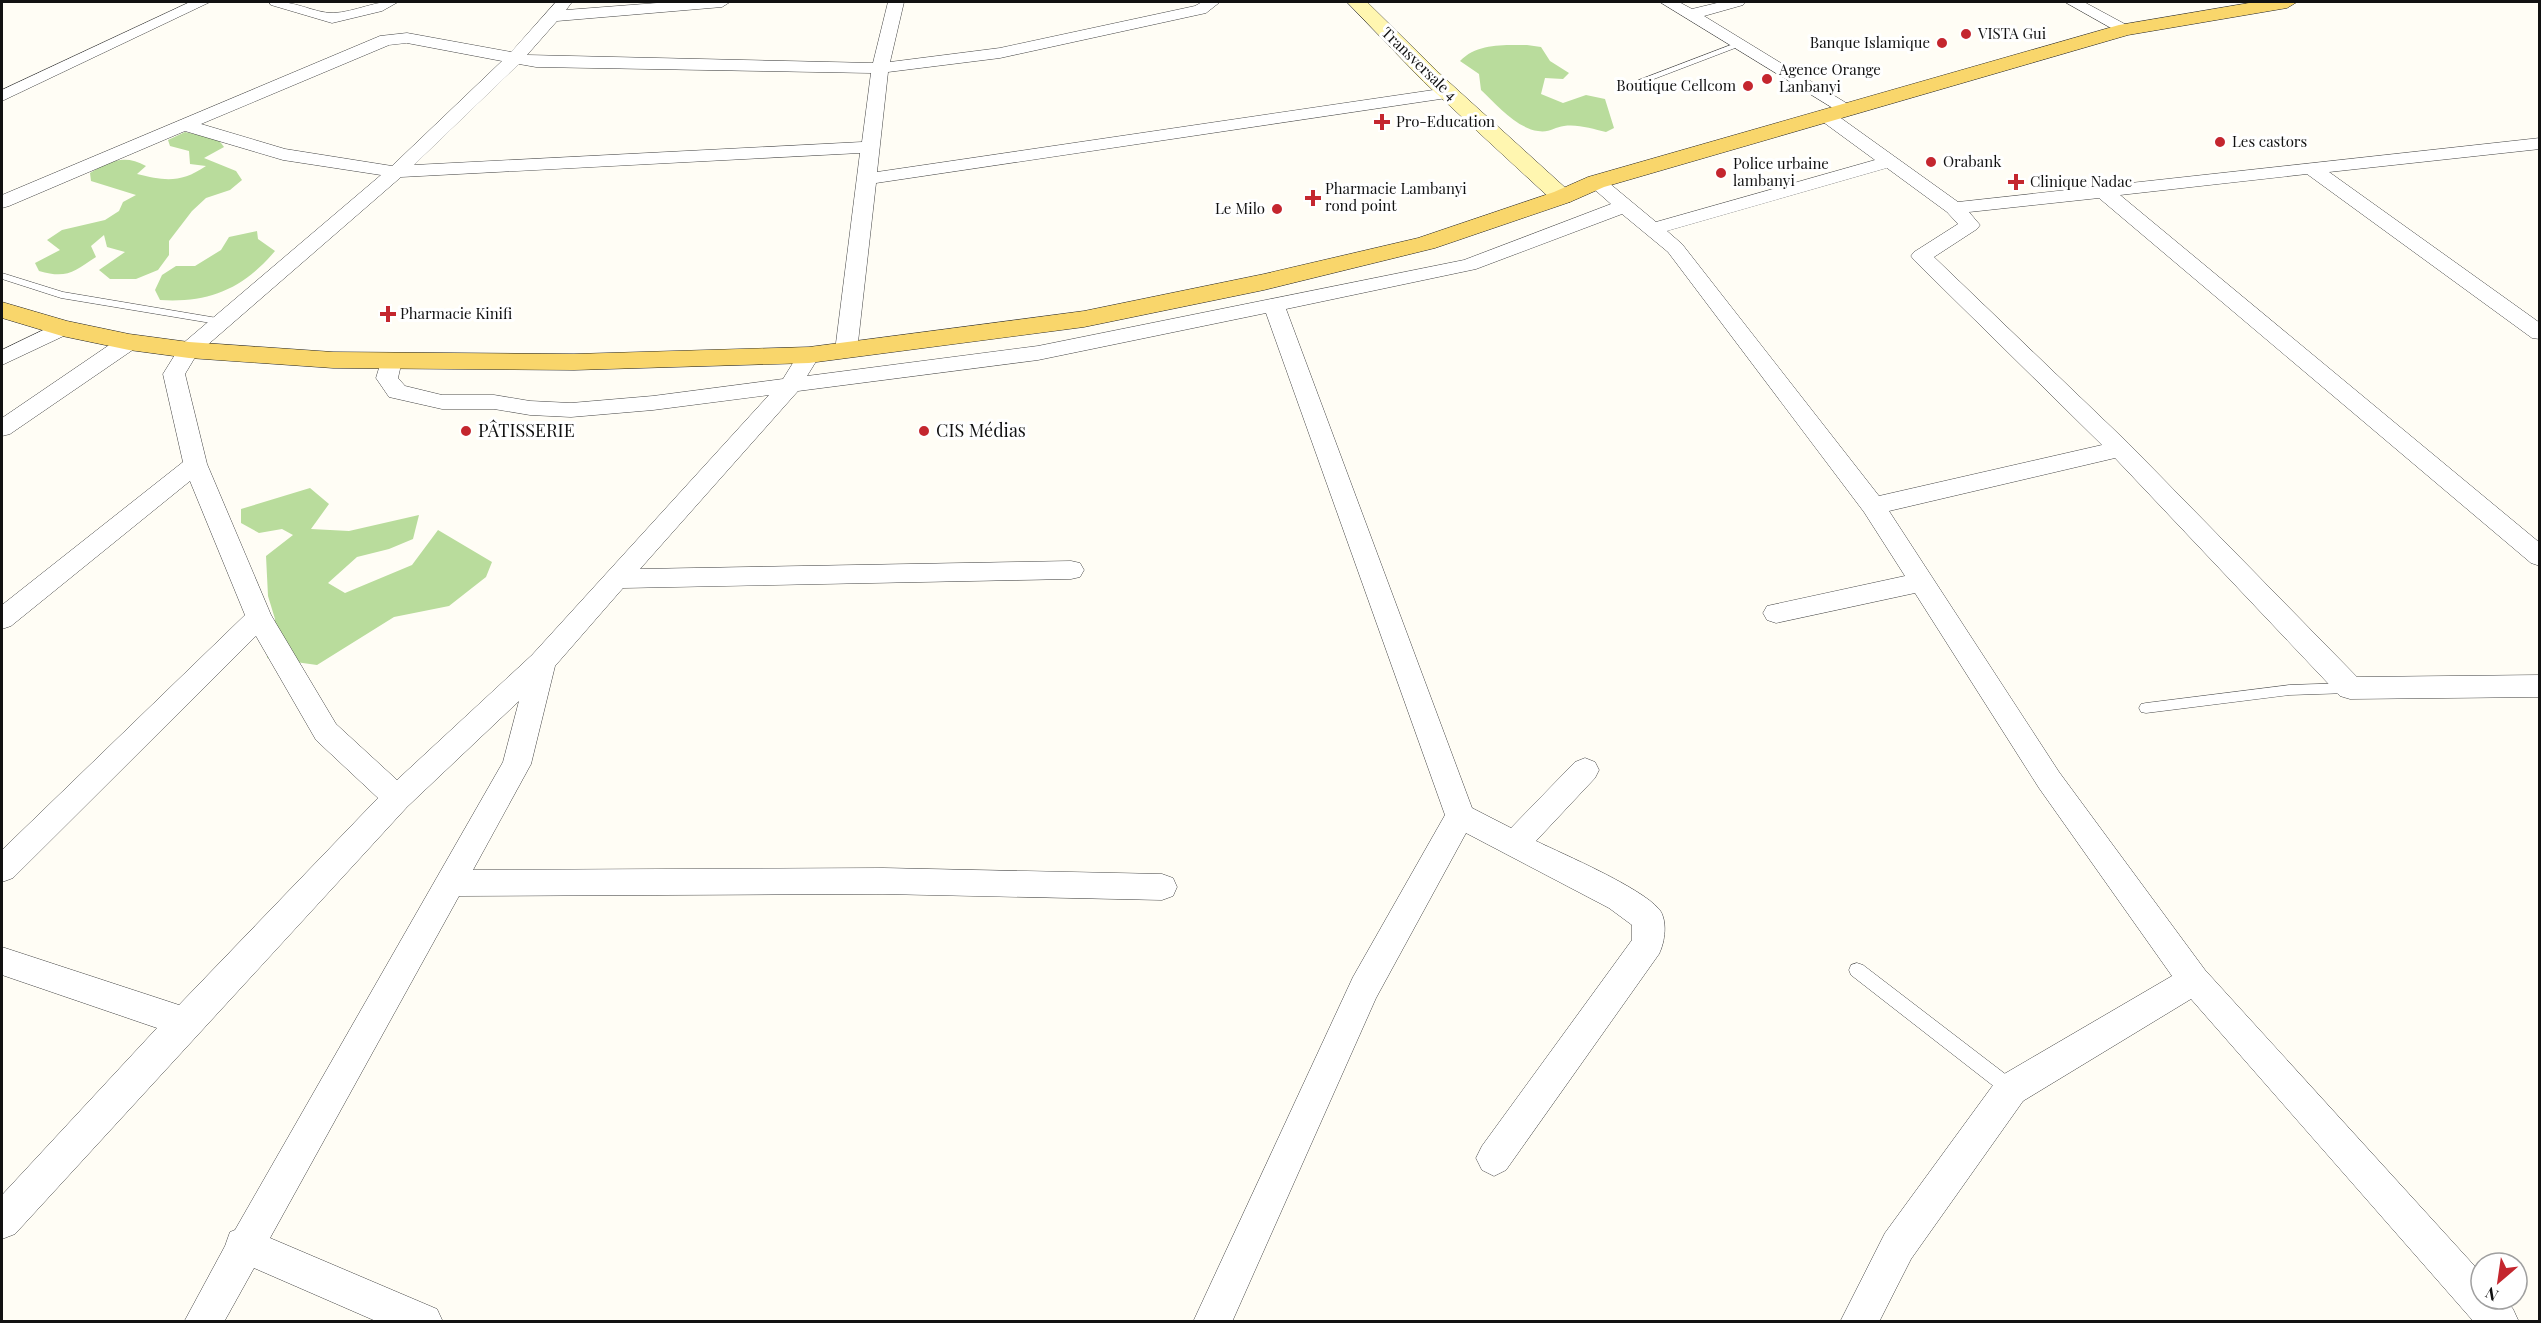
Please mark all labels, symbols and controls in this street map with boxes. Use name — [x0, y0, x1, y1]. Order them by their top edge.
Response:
street label: Transversale 4 — [1378, 22, 1462, 104]
place label: VISTA Gui — [1977, 23, 2047, 43]
marker: VISTA Gui — [1959, 27, 1973, 41]
place label: Banque Islamique — [1810, 32, 1930, 52]
marker: Banque Islamique — [1935, 36, 1949, 50]
place label: Agence Orange Lanbanyi — [1778, 59, 1881, 96]
marker: Agence Orange Lanbanyi — [1760, 72, 1774, 86]
place label: Boutique Cellcom — [1616, 75, 1737, 95]
marker: Boutique Cellcom — [1741, 79, 1755, 93]
place label: Pro-Education — [1396, 111, 1495, 131]
marker: Pro-Education — [1373, 113, 1391, 131]
place label: Les castors — [2232, 131, 2307, 151]
marker: Les castors — [2213, 135, 2227, 149]
place label: Orabank — [1943, 151, 2002, 171]
place label: Police urbaine lambanyi — [1733, 153, 1829, 190]
marker: Orabank — [1924, 155, 1938, 169]
marker: Police urbaine lambanyi — [1714, 166, 1728, 180]
place label: Clinique Nadac — [2030, 171, 2132, 191]
marker: Clinique Nadac — [2007, 173, 2025, 191]
place label: Pharmacie Lambanyi rond point — [1325, 178, 1467, 215]
marker: Pharmacie Lambanyi rond point — [1306, 191, 1320, 205]
place label: Le Milo — [1215, 198, 1265, 218]
marker: Le Milo — [1270, 202, 1284, 216]
place label: Pharmacie Kinifi — [400, 303, 512, 323]
marker: Pharmacie Kinifi — [381, 307, 395, 321]
place label: PÂTISSERIE — [478, 418, 575, 442]
place label: CIS Médias — [936, 418, 1026, 442]
marker: PÂTISSERIE — [459, 424, 473, 438]
marker: CIS Médias — [917, 424, 931, 438]
north arrow — [2469, 1251, 2529, 1311]
text: N — [2481, 1282, 2502, 1307]

